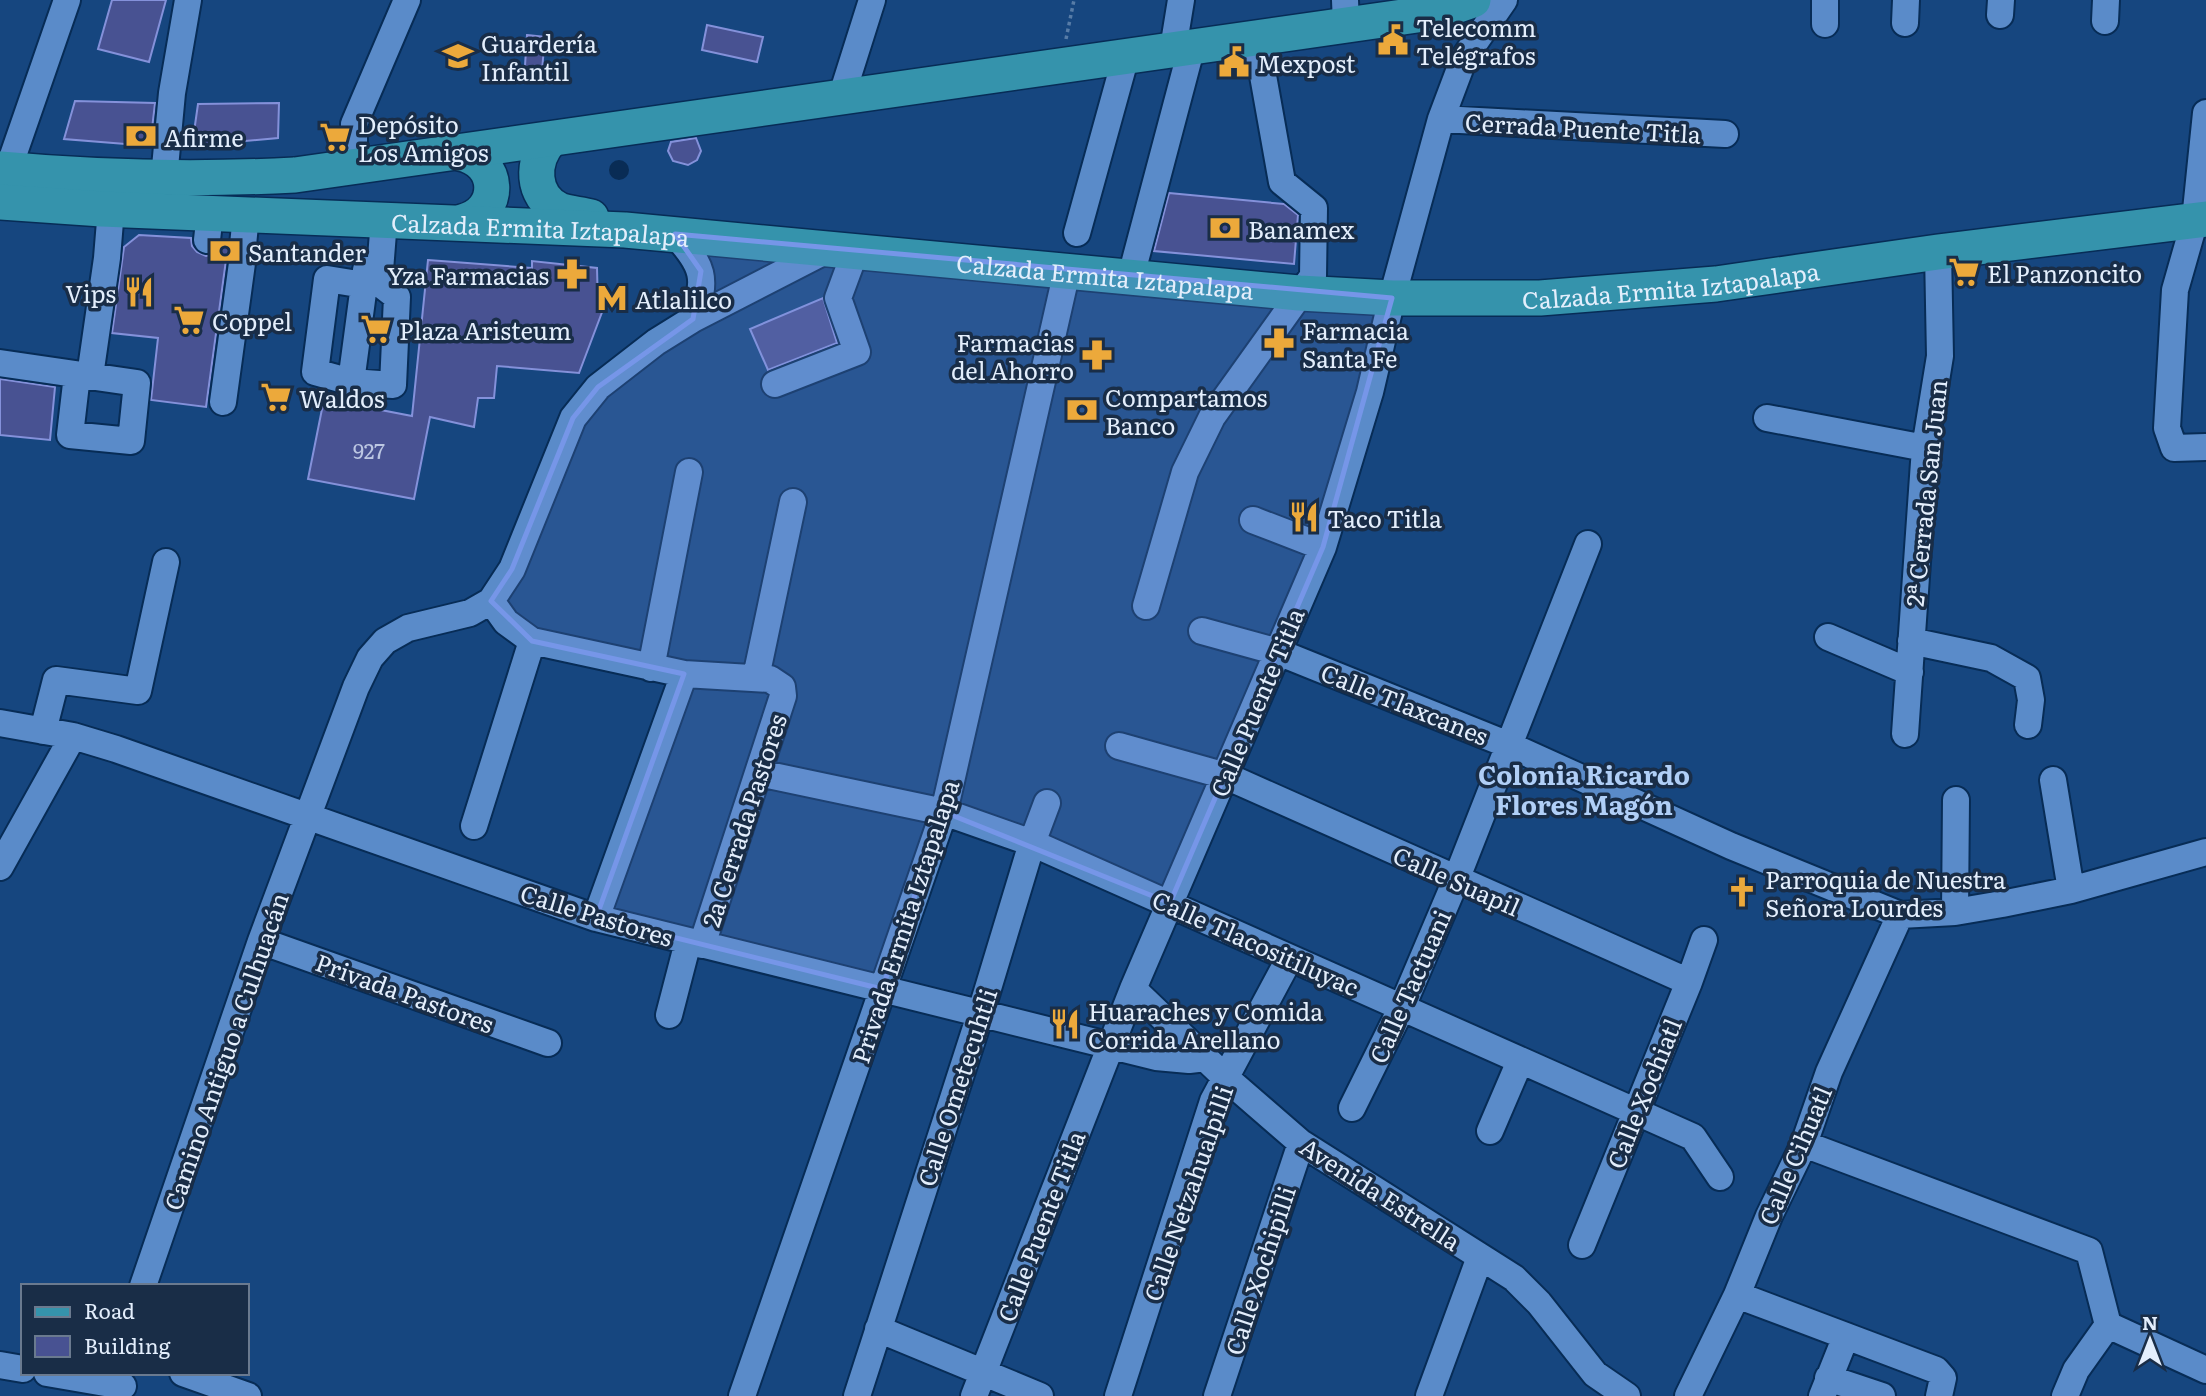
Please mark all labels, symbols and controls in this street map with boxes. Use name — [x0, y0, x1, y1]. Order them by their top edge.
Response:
place label: Telecomm Telégrafos — [1416, 9, 1536, 72]
public building icon: Telecomm Telégrafos — [1376, 23, 1410, 57]
place label: Guardería Infantil — [481, 25, 597, 88]
school or university icon: Guardería Infantil — [441, 39, 475, 73]
public building icon: Mexpost — [1217, 45, 1251, 79]
place label: Mexpost — [1257, 45, 1356, 80]
street label: Cerrada Puente Titla — [1464, 103, 1702, 151]
place label: Depósito Los Amigos — [358, 106, 489, 169]
bank icon: Afirme — [124, 119, 158, 153]
place label: Afirme — [164, 119, 244, 154]
supermarket icon: Depósito Los Amigos — [318, 120, 352, 154]
street label: Calzada Ermita Iztapalapa — [390, 203, 691, 253]
bank icon: Banamex — [1208, 211, 1242, 245]
place label: Banamex — [1248, 211, 1355, 246]
bank icon: Santander — [208, 234, 242, 268]
place label: Santander — [248, 234, 367, 269]
street label: Calzada Ermita Iztapalapa — [955, 244, 1256, 306]
street label: Calzada Ermita Iztapalapa — [1522, 252, 1822, 316]
supermarket icon: El Panzoncito — [1947, 255, 1981, 289]
place label: El Panzoncito — [1987, 255, 2142, 290]
place label: Yza Farmacias — [387, 257, 549, 292]
pharmacy icon: Yza Farmacias — [555, 257, 589, 291]
place label: Vips — [65, 275, 116, 310]
restaurant icon: Vips — [122, 275, 156, 309]
metro station icon: Atlalilco — [595, 281, 629, 315]
place label: Atlalilco — [635, 281, 732, 316]
supermarket icon: Coppel — [172, 303, 206, 337]
place label: Coppel — [212, 303, 292, 338]
supermarket icon: Plaza Aristeum — [359, 312, 393, 346]
place label: Plaza Aristeum — [399, 312, 571, 347]
place label: Farmacia Santa Fe — [1302, 312, 1409, 375]
place label: Farmacias del Ahorro — [951, 324, 1074, 387]
pharmacy icon: Farmacia Santa Fe — [1262, 326, 1296, 360]
pharmacy icon: Farmacias del Ahorro — [1080, 338, 1114, 372]
street label: 2ª Cerrada San Juan — [1896, 378, 1954, 608]
place label: Compartamos Banco — [1105, 379, 1267, 442]
supermarket icon: Waldos — [259, 380, 293, 414]
place label: Waldos — [299, 380, 385, 415]
bank icon: Compartamos Banco — [1065, 393, 1099, 427]
house number: 927 — [353, 434, 385, 465]
restaurant icon: Taco Titla — [1287, 500, 1321, 534]
place label: Taco Titla — [1327, 500, 1442, 535]
street label: Calle Puente Titla — [1200, 602, 1312, 802]
street label: Calle Tlaxcanes — [1316, 654, 1494, 753]
street label: 2a Cerrada Pastores — [692, 709, 794, 931]
district label: Colonia Ricardo Flores Magón — [1478, 754, 1690, 823]
street label: Privada Ermita Iztapalapa — [842, 775, 966, 1067]
street label: Calle Suapil — [1388, 836, 1526, 924]
place label: Parroquia de Nuestra Señora Lourdes — [1765, 861, 2006, 924]
street label: Calle Pastores — [516, 874, 678, 954]
church icon: Parroquia de Nuestra Señora Lourdes — [1725, 875, 1759, 909]
street label: Calle Tlacositiluyac — [1147, 881, 1365, 1003]
street label: Camino Antiguo a Culhuacán — [154, 887, 296, 1215]
street label: Calle Tactuani — [1360, 904, 1458, 1068]
street label: Privada Pastores — [311, 944, 499, 1041]
street label: Calle Ometecuhtli — [908, 984, 1004, 1190]
place label: Huaraches y Comida Corrida Arellano — [1088, 993, 1323, 1056]
restaurant icon: Huaraches y Comida Corrida Arellano — [1048, 1007, 1082, 1041]
street label: Calle Xochiatl — [1597, 1013, 1689, 1173]
street label: Calle Netzahualpilli — [1134, 1080, 1240, 1306]
street label: Calle Cihuatl — [1749, 1080, 1839, 1230]
street label: Calle Puente Titla — [987, 1125, 1093, 1327]
street label: Avenida Estrella — [1294, 1128, 1468, 1258]
street label: Calle Xochipilli — [1215, 1181, 1303, 1359]
legend — [21, 1284, 248, 1375]
text: Road — [84, 1294, 135, 1325]
north arrow — [2115, 1305, 2185, 1375]
text: N — [2142, 1308, 2158, 1336]
text: Building — [84, 1329, 171, 1360]

